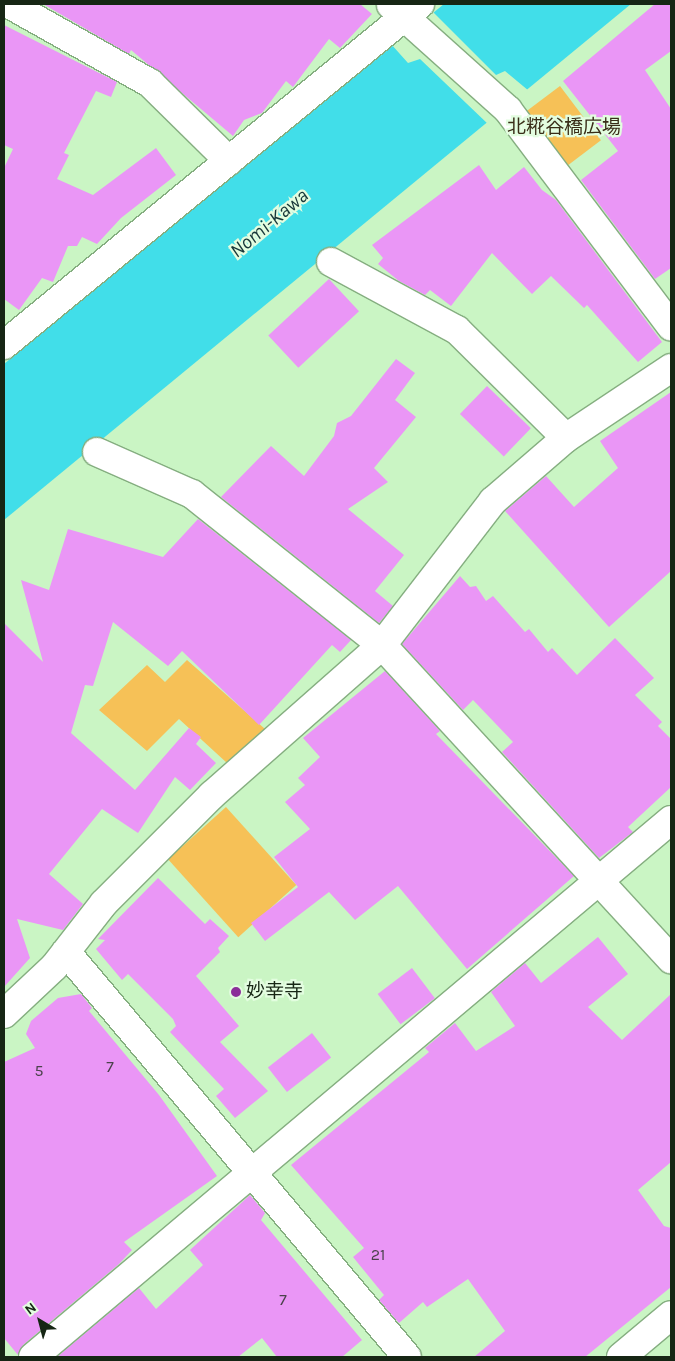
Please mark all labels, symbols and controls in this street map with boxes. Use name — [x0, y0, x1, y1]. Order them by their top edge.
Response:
park label: 北糀谷橋広場 — [507, 117, 621, 139]
water label: Nomi-Kawa — [225, 183, 313, 263]
place label: 妙幸寺 — [246, 981, 303, 1003]
marker: 妙幸寺 — [230, 986, 242, 998]
house number: 7 — [106, 1057, 114, 1077]
house number: 5 — [34, 1061, 44, 1081]
house number: 21 — [371, 1245, 385, 1265]
house number: 7 — [279, 1290, 287, 1310]
north arrow — [15, 1296, 65, 1346]
text: N — [22, 1299, 40, 1318]

